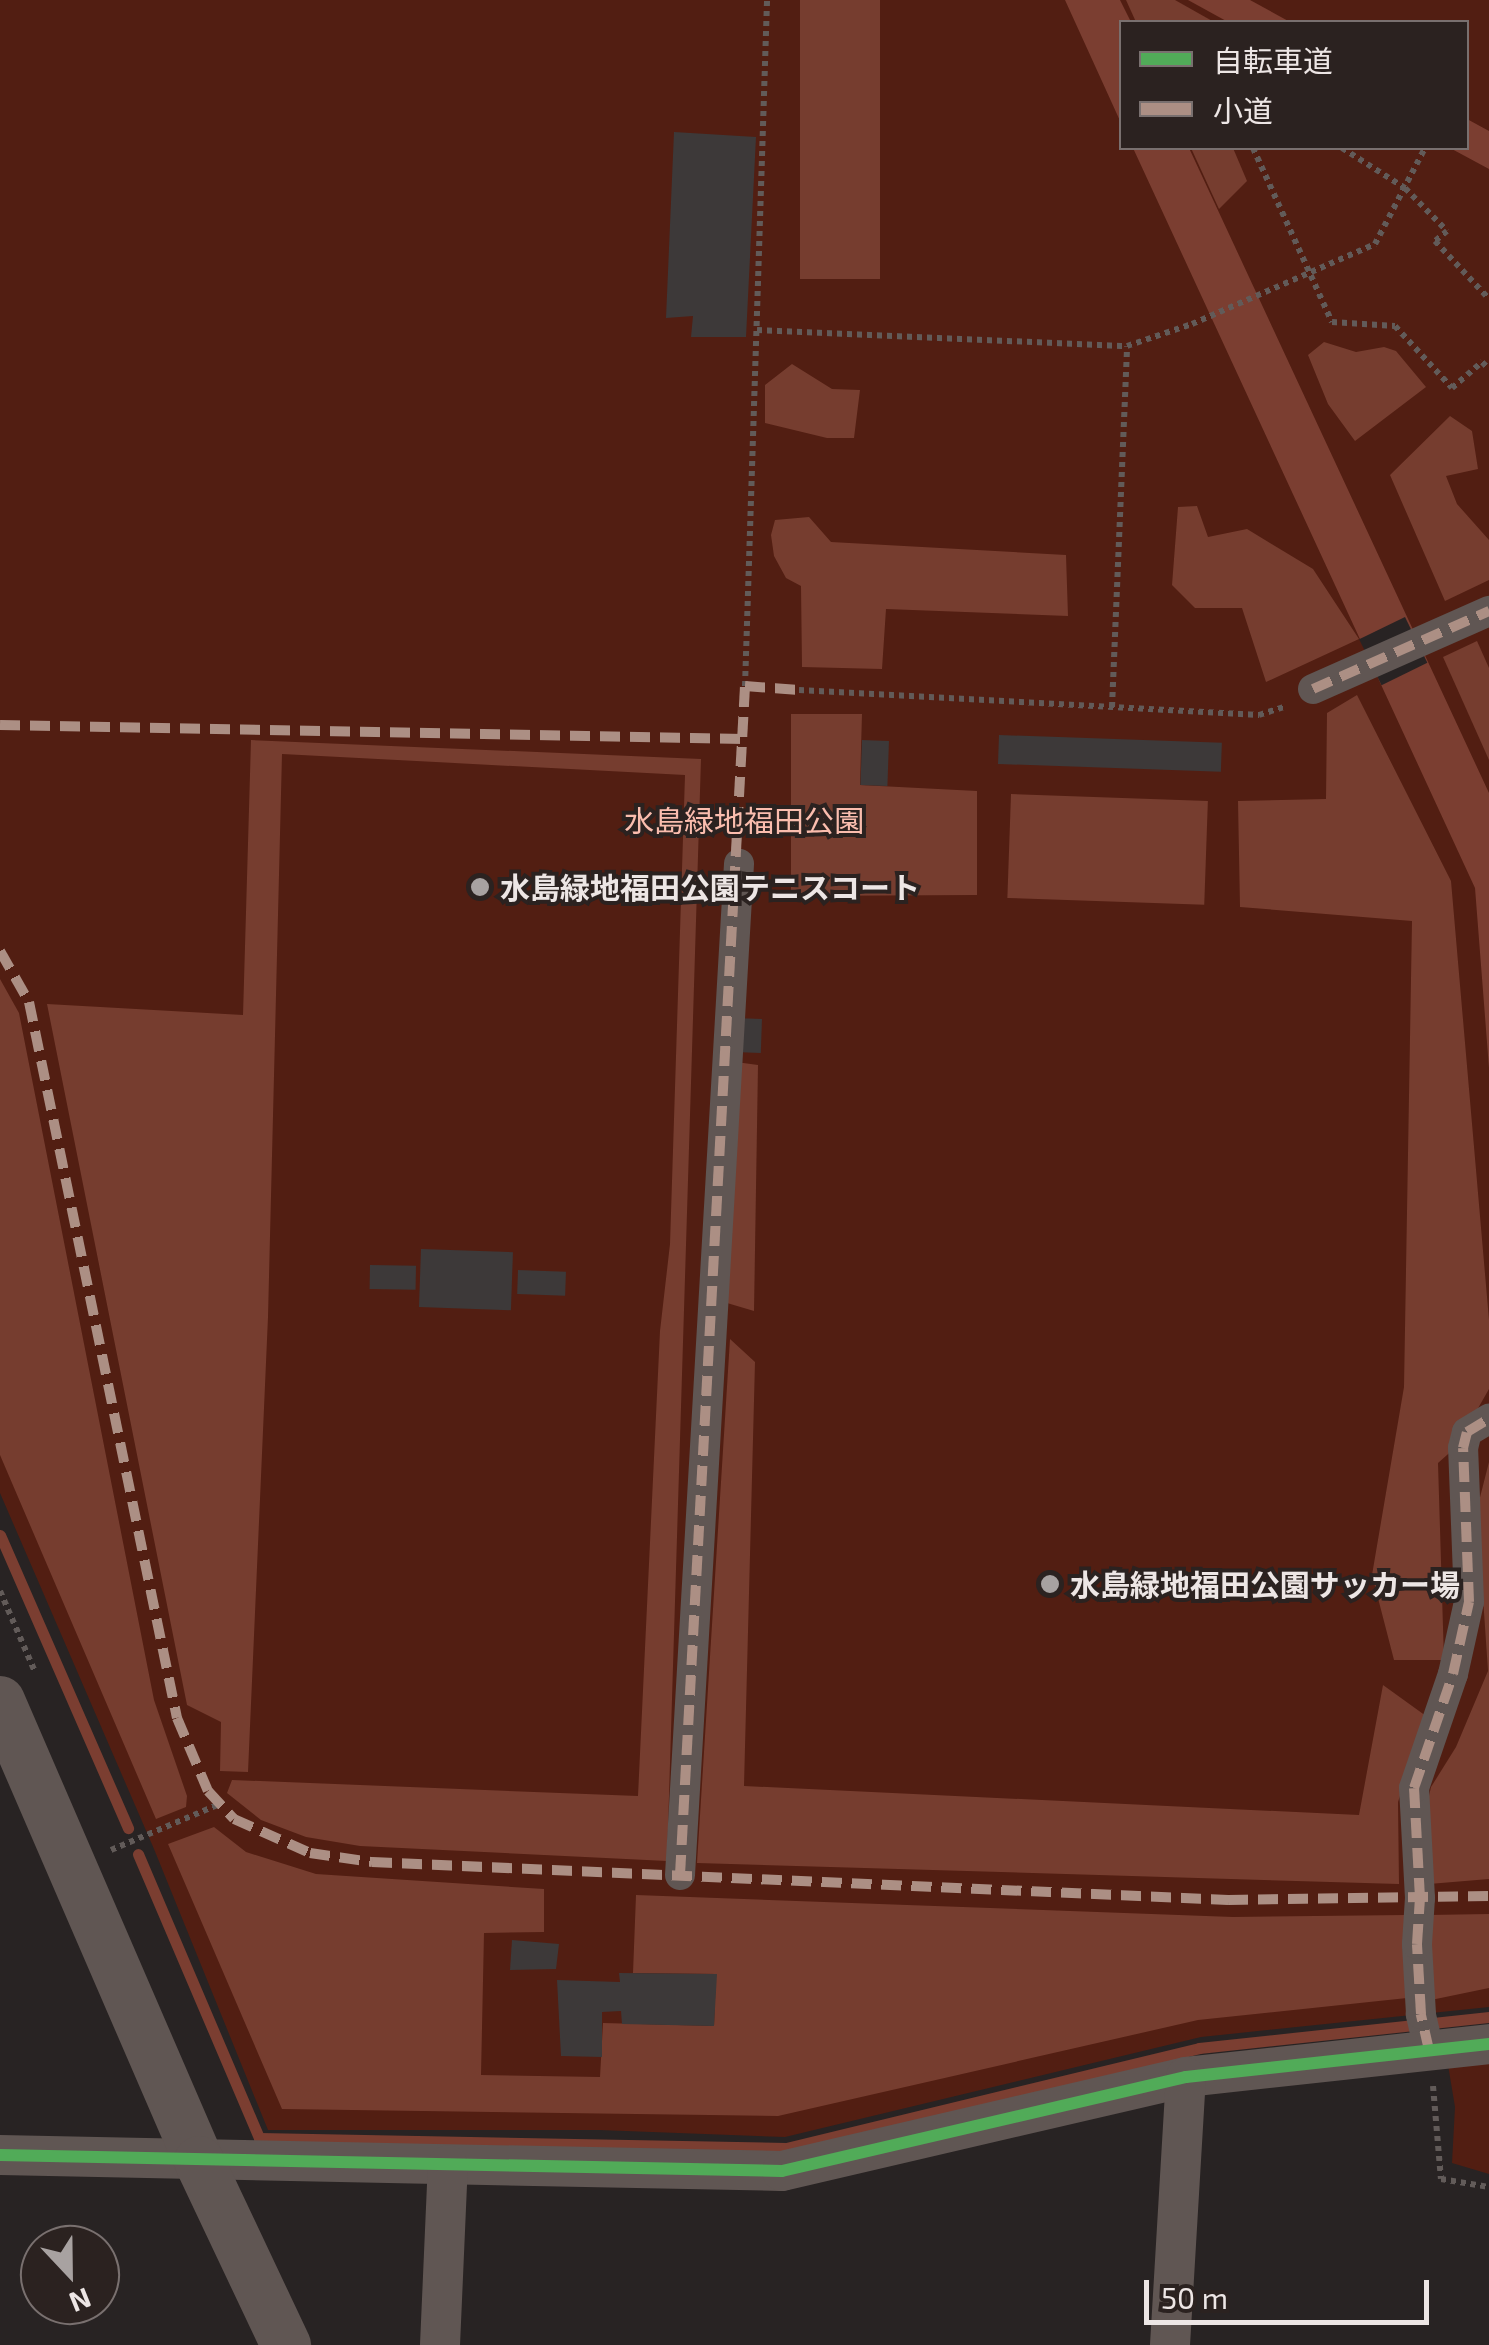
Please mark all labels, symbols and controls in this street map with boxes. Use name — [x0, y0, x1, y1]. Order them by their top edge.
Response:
legend — [1119, 20, 1469, 150]
text: 自転車道 — [1213, 42, 1333, 78]
text: 小道 — [1213, 92, 1273, 128]
park label: 水島緑地福田公園 — [624, 802, 864, 838]
place label: 水島緑地福田公園テニスコート — [500, 869, 920, 905]
marker: 水島緑地福田公園テニスコート — [469, 876, 491, 898]
place label: 水島緑地福田公園サッカー場 — [1070, 1566, 1460, 1602]
marker: 水島緑地福田公園サッカー場 — [1039, 1573, 1061, 1595]
north arrow — [20, 2225, 120, 2325]
scale bar — [1149, 2260, 1434, 2322]
text: 50 m — [1161, 2279, 1228, 2315]
text: N — [65, 2281, 96, 2321]

